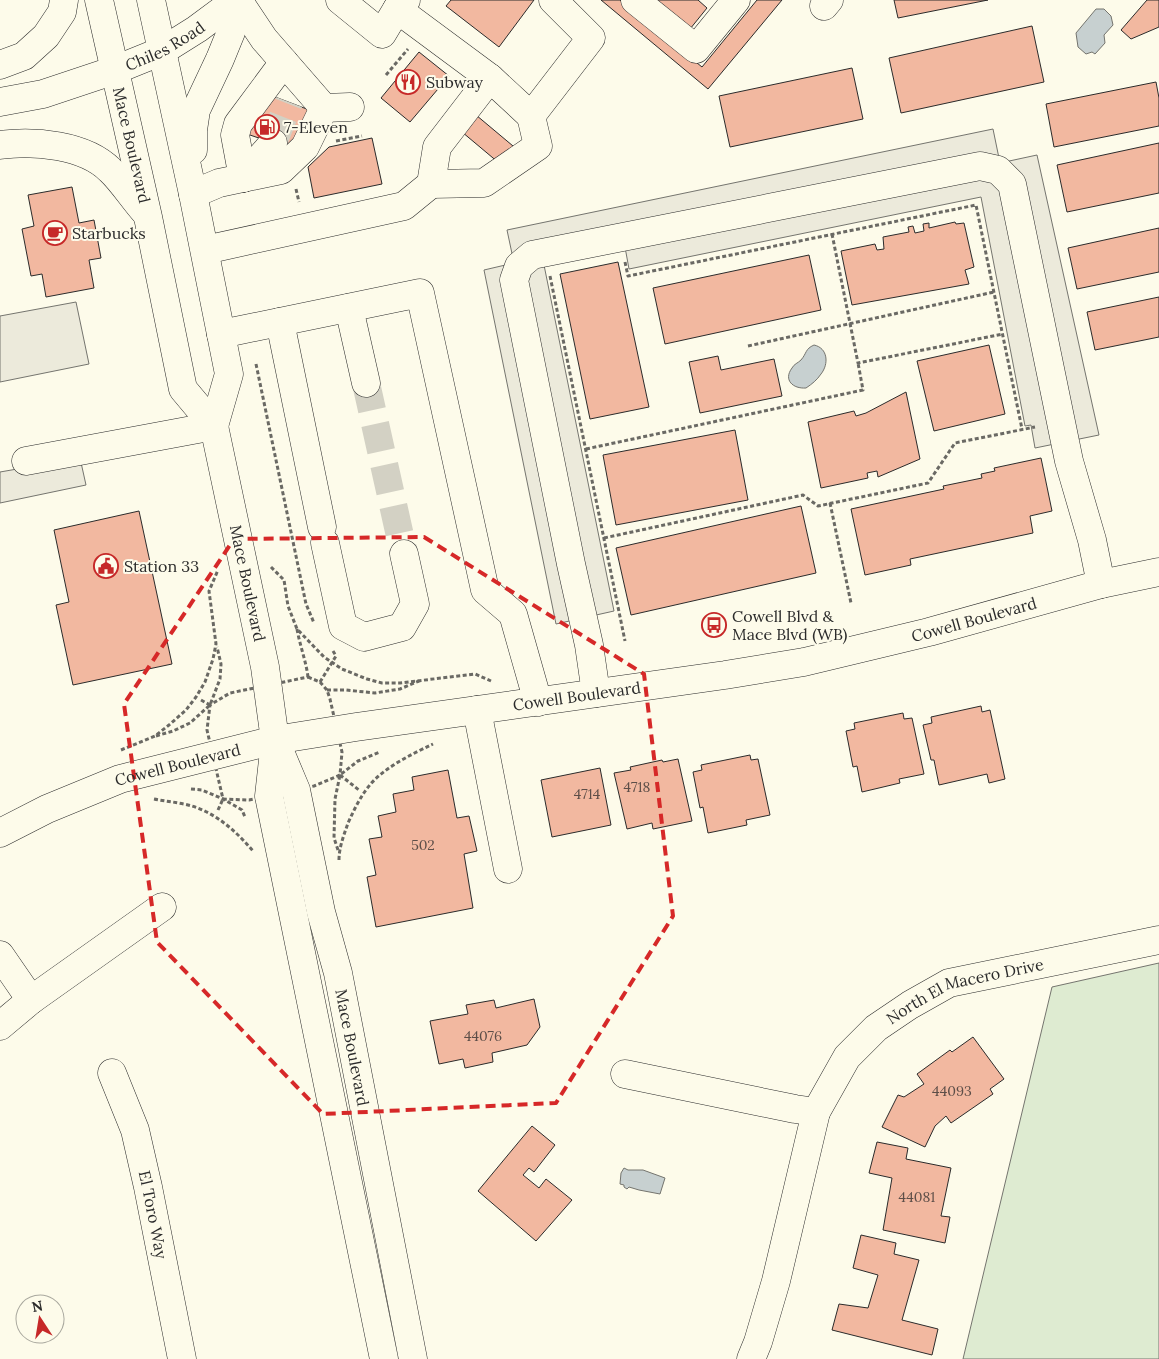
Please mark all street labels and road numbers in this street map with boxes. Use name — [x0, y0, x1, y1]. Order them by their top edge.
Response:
street label: Chiles Road — [122, 17, 209, 75]
street label: Mace Boulevard — [109, 85, 155, 205]
street label: Mace Boulevard — [226, 523, 270, 644]
street label: Cowell Boulevard — [909, 592, 1039, 646]
street label: Cowell Boulevard — [511, 677, 643, 715]
street label: Cowell Boulevard — [112, 739, 243, 790]
street label: North El Macero Drive — [882, 954, 1046, 1028]
street label: Mace Boulevard — [331, 987, 374, 1108]
street label: El Toro Way — [135, 1168, 172, 1261]

